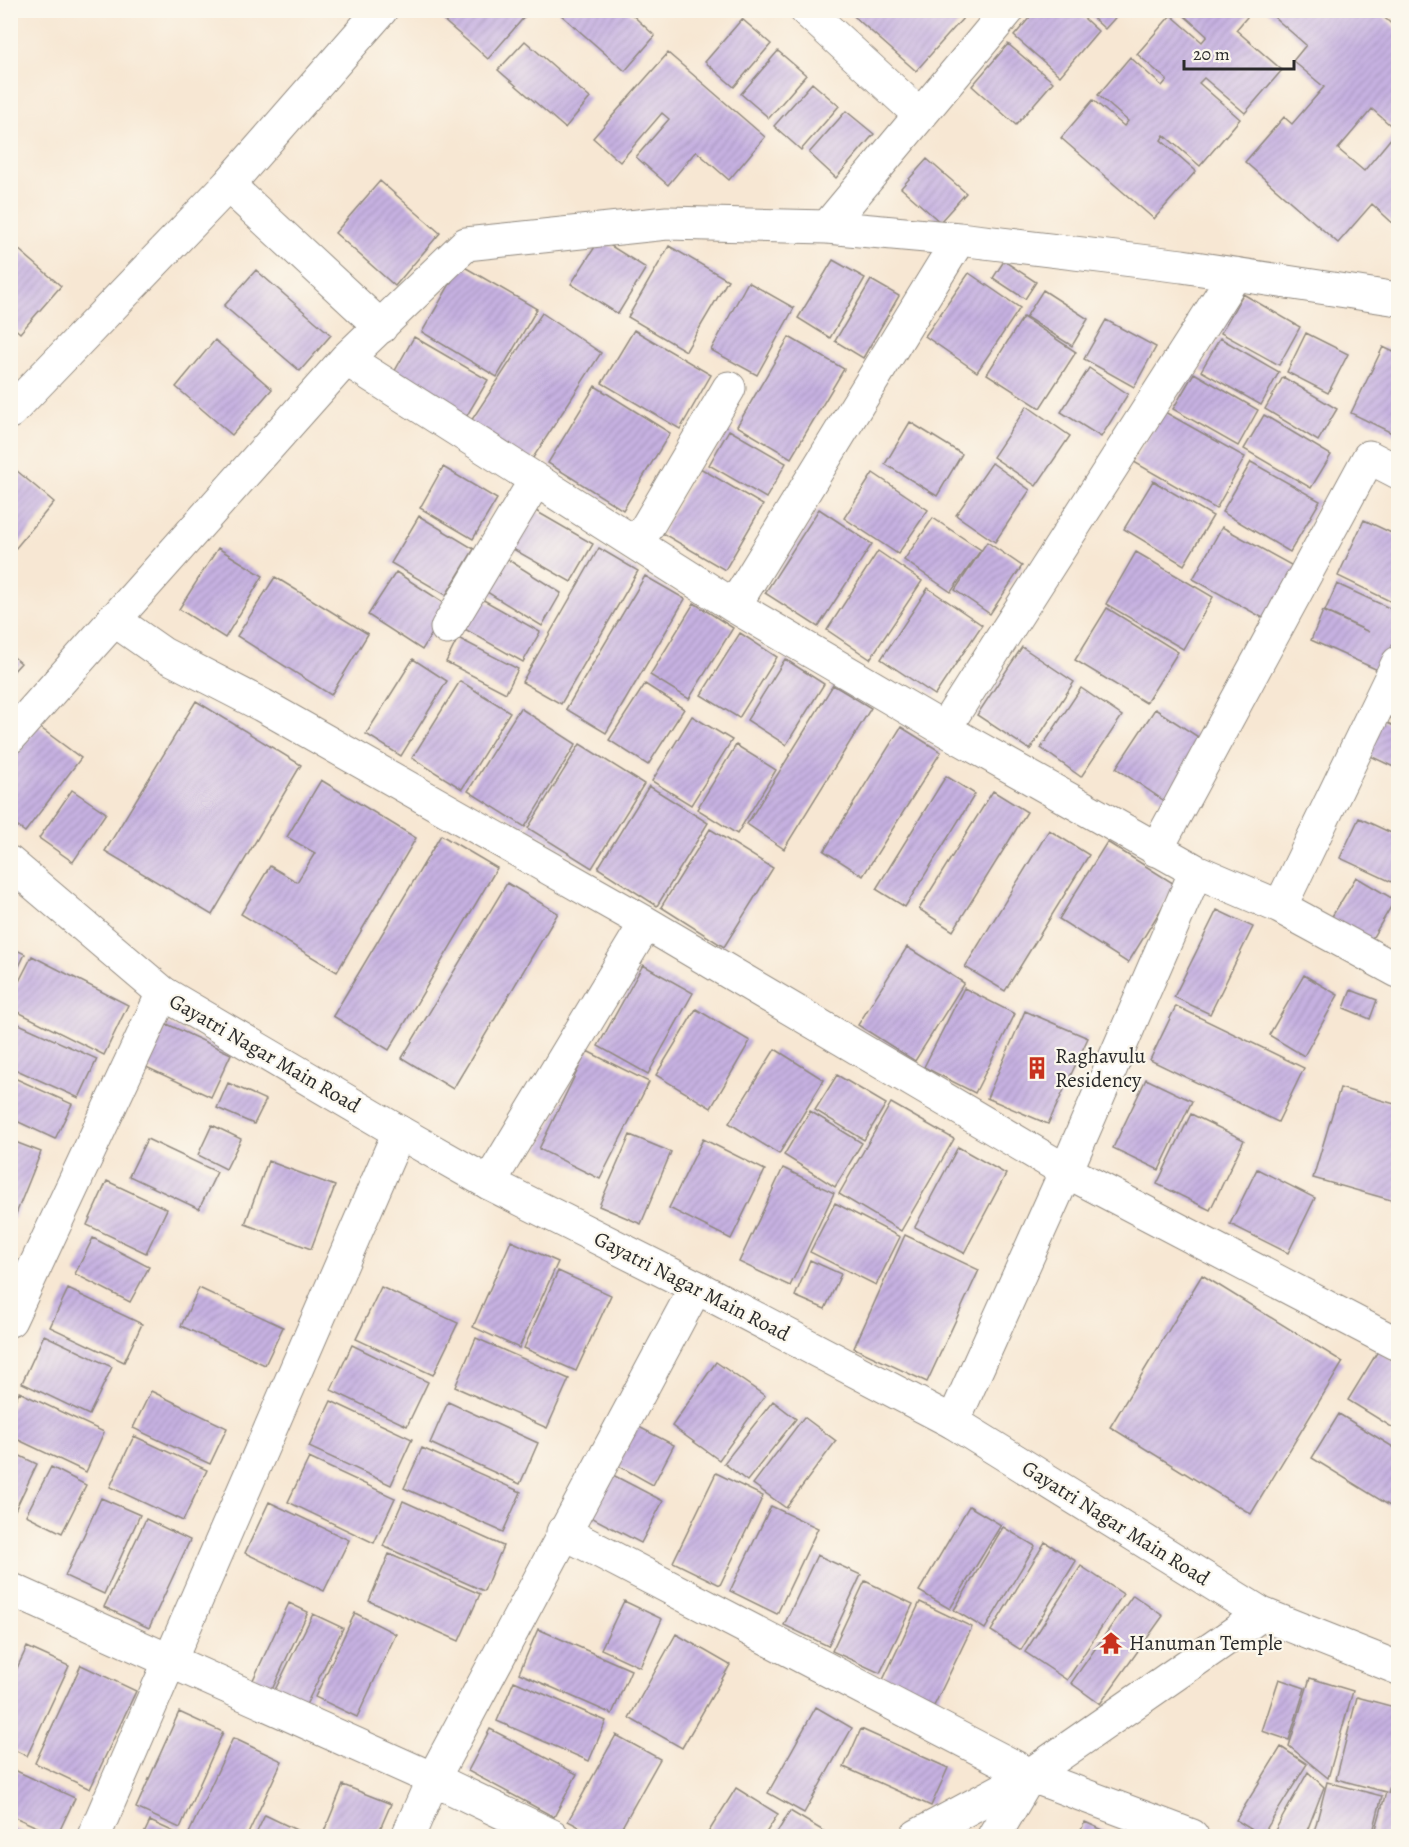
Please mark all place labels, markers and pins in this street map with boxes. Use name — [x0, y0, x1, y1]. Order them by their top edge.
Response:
place label: Raghavulu Residency — [1055, 1042, 1146, 1094]
building icon: Raghavulu Residency — [1024, 1055, 1050, 1081]
place label: Hanuman Temple — [1129, 1629, 1283, 1657]
temple icon: Hanuman Temple — [1098, 1630, 1124, 1656]

